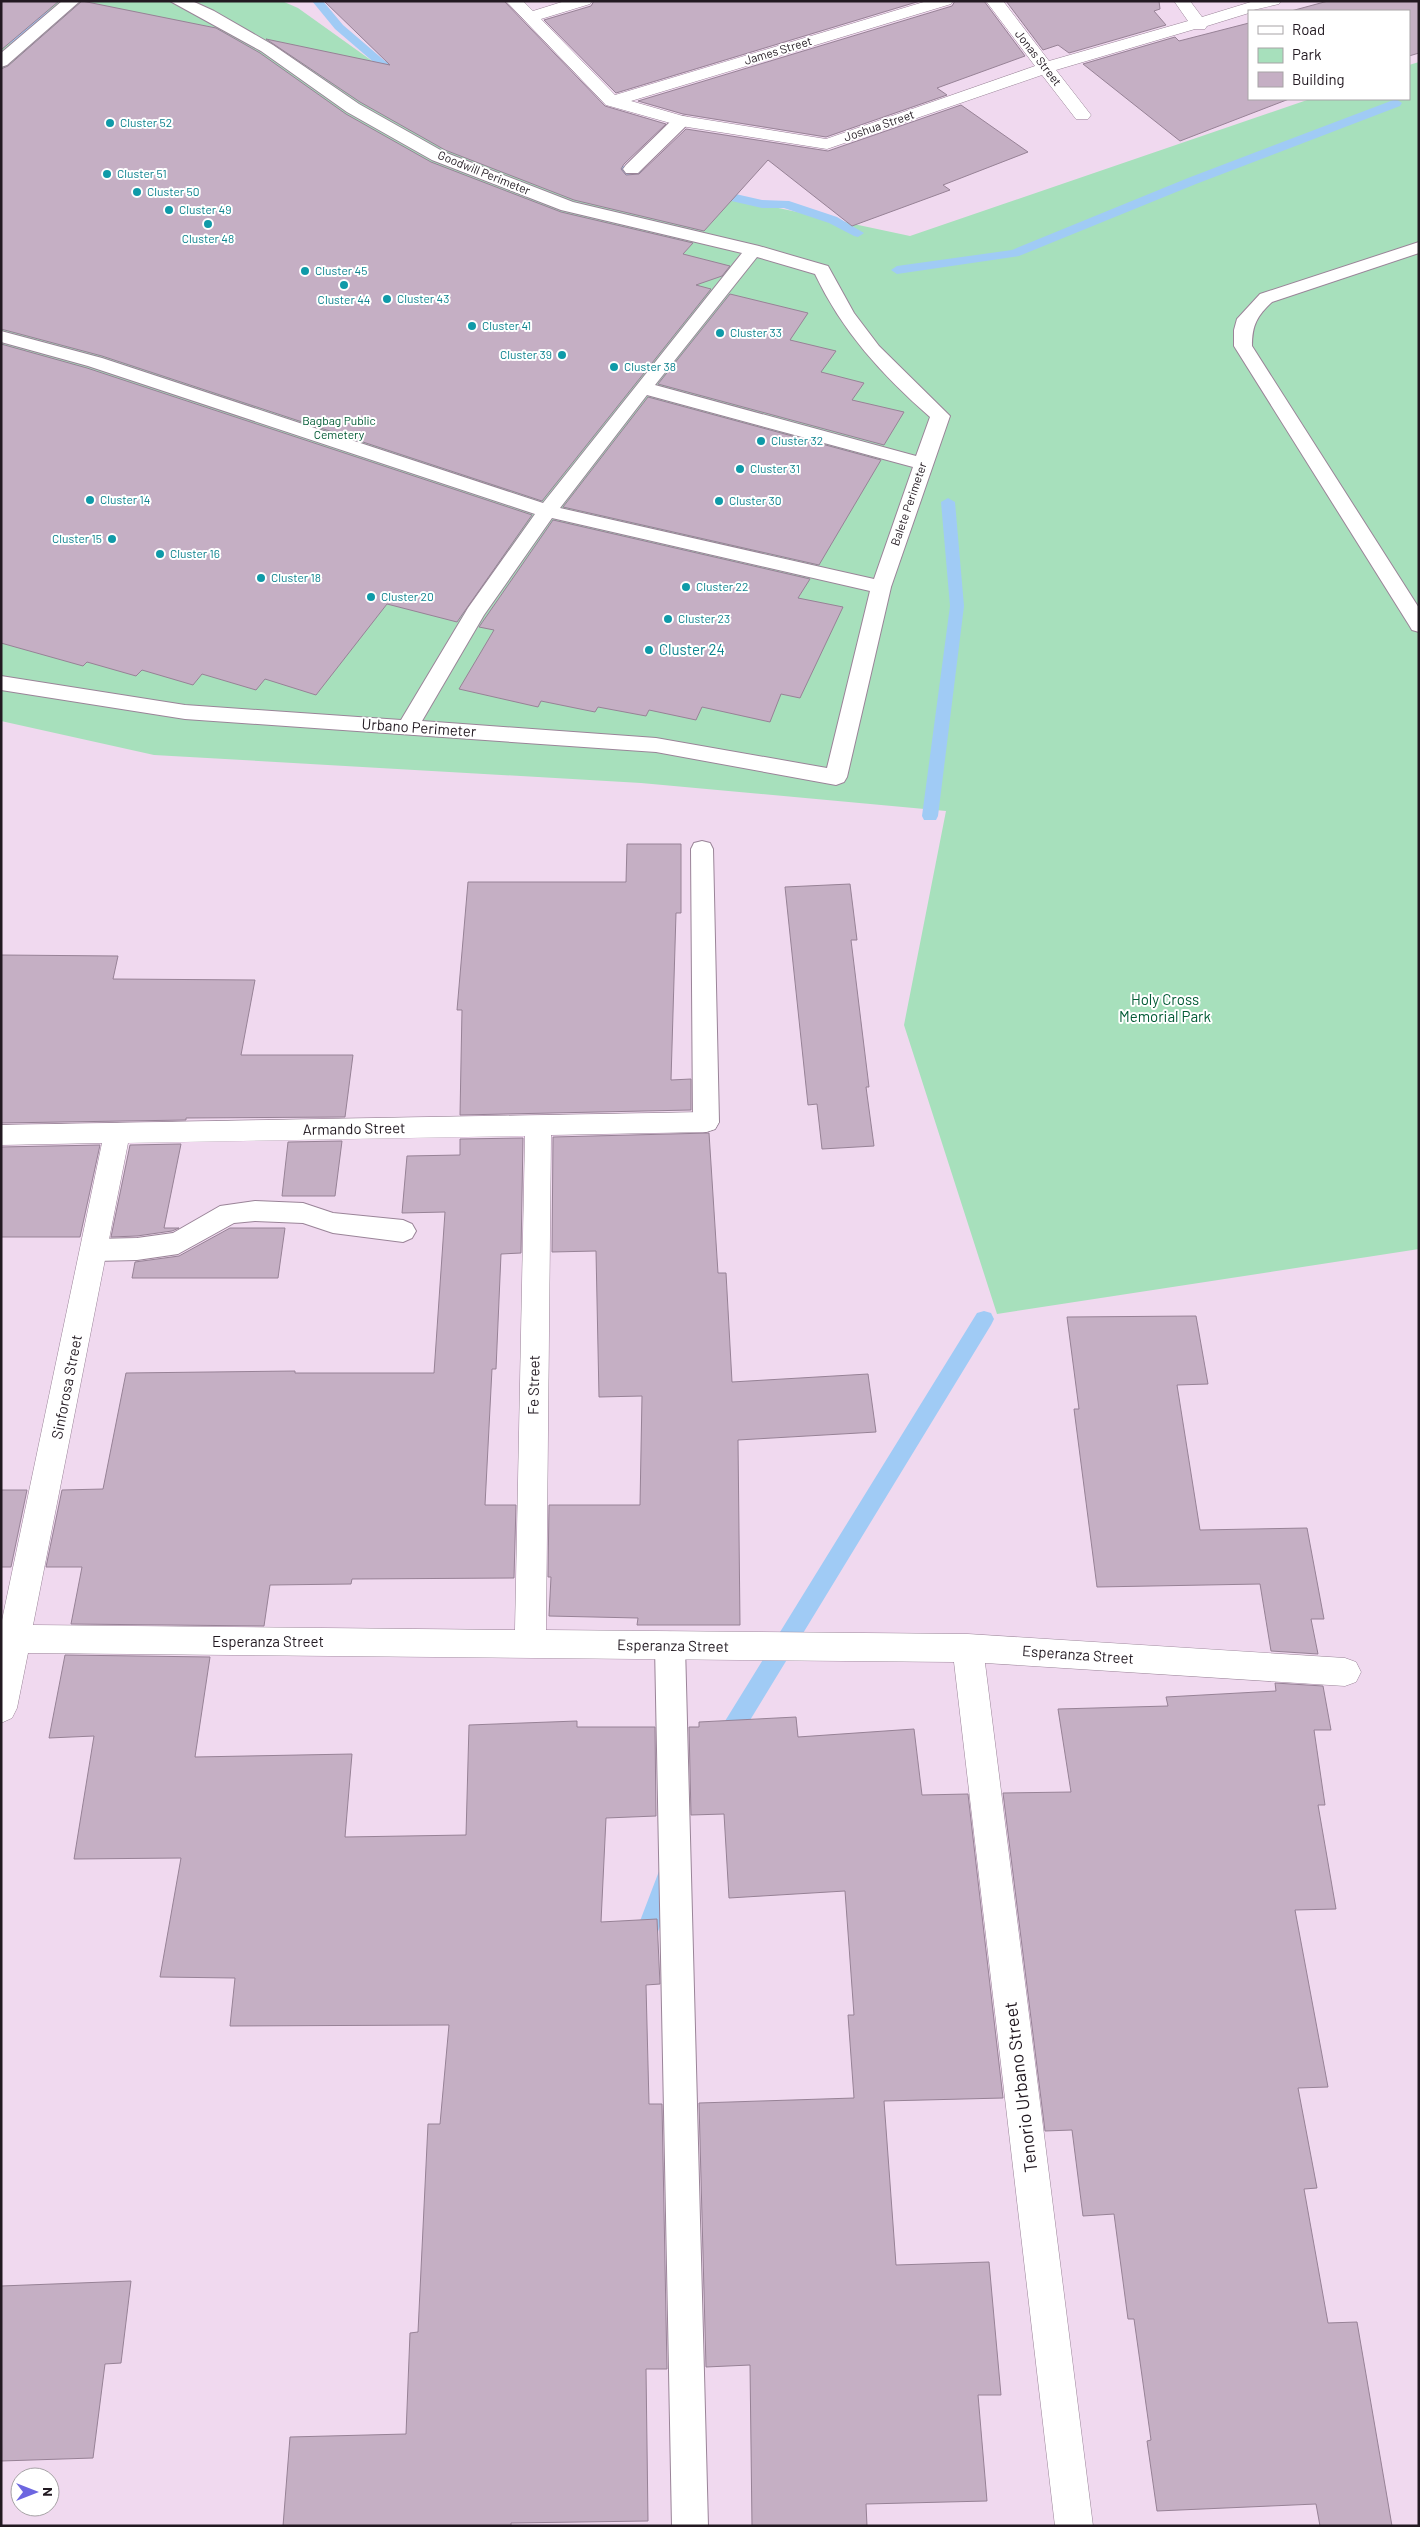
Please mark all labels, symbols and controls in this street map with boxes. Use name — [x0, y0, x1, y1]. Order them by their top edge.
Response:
legend — [1248, 10, 1410, 100]
text: Road — [1292, 20, 1325, 38]
street label: Jonas Street — [1013, 27, 1065, 88]
street label: James Street — [742, 33, 813, 67]
text: Park — [1292, 45, 1322, 63]
text: Building — [1292, 70, 1345, 88]
street label: Joshua Street — [842, 106, 916, 144]
place label: Cluster 52 — [120, 115, 172, 129]
marker: Cluster 52 — [104, 117, 116, 129]
street label: Goodwill Perimeter — [436, 147, 533, 197]
place label: Cluster 51 — [117, 166, 167, 180]
marker: Cluster 51 — [101, 168, 113, 180]
place label: Cluster 50 — [147, 184, 200, 198]
marker: Cluster 50 — [131, 186, 143, 198]
place label: Cluster 49 — [179, 202, 231, 216]
marker: Cluster 49 — [163, 204, 175, 216]
marker: Cluster 48 — [202, 218, 214, 230]
place label: Cluster 48 — [182, 231, 234, 245]
place label: Cluster 45 — [315, 263, 367, 277]
marker: Cluster 45 — [299, 265, 311, 277]
marker: Cluster 44 — [338, 279, 350, 291]
place label: Cluster 43 — [397, 291, 449, 305]
place label: Cluster 44 — [318, 292, 370, 306]
marker: Cluster 43 — [381, 293, 393, 305]
place label: Cluster 41 — [482, 318, 531, 332]
marker: Cluster 41 — [466, 320, 478, 332]
place label: Cluster 33 — [730, 325, 782, 339]
marker: Cluster 33 — [714, 327, 726, 339]
place label: Cluster 39 — [500, 347, 552, 361]
marker: Cluster 39 — [556, 349, 568, 361]
place label: Cluster 38 — [624, 359, 676, 373]
marker: Cluster 38 — [608, 361, 620, 373]
park label: Bagbag Public Cemetery — [302, 413, 376, 441]
place label: Cluster 32 — [771, 433, 823, 447]
marker: Cluster 32 — [755, 435, 767, 447]
street label: Balete Perimeter — [887, 459, 929, 547]
place label: Cluster 31 — [750, 461, 800, 475]
marker: Cluster 31 — [734, 463, 746, 475]
place label: Cluster 14 — [100, 492, 150, 506]
place label: Cluster 30 — [729, 493, 782, 507]
marker: Cluster 14 — [84, 494, 96, 506]
marker: Cluster 30 — [713, 495, 725, 507]
place label: Cluster 15 — [52, 531, 102, 545]
marker: Cluster 15 — [106, 533, 118, 545]
place label: Cluster 16 — [170, 546, 220, 560]
marker: Cluster 16 — [154, 548, 166, 560]
place label: Cluster 18 — [271, 570, 321, 584]
marker: Cluster 18 — [255, 572, 267, 584]
place label: Cluster 22 — [696, 579, 748, 593]
marker: Cluster 22 — [680, 581, 692, 593]
place label: Cluster 20 — [381, 589, 434, 603]
marker: Cluster 20 — [365, 591, 377, 603]
place label: Cluster 23 — [678, 611, 730, 625]
marker: Cluster 23 — [662, 613, 674, 625]
place label: Cluster 24 — [659, 640, 725, 658]
marker: Cluster 24 — [643, 644, 655, 656]
street label: Urbano Perimeter — [361, 714, 478, 740]
park label: Holy Cross Memorial Park — [1119, 990, 1212, 1025]
street label: Armando Street — [302, 1118, 406, 1138]
street label: Sinforosa Street — [47, 1333, 85, 1440]
street label: Fe Street — [523, 1355, 543, 1415]
street label: Esperanza Street — [212, 1632, 324, 1650]
street label: Esperanza Street — [617, 1635, 729, 1655]
street label: Esperanza Street — [1022, 1641, 1135, 1667]
street label: Tenorio Urbano Street — [999, 2000, 1041, 2174]
north arrow — [10, 2467, 60, 2517]
text: N — [40, 2487, 57, 2497]

